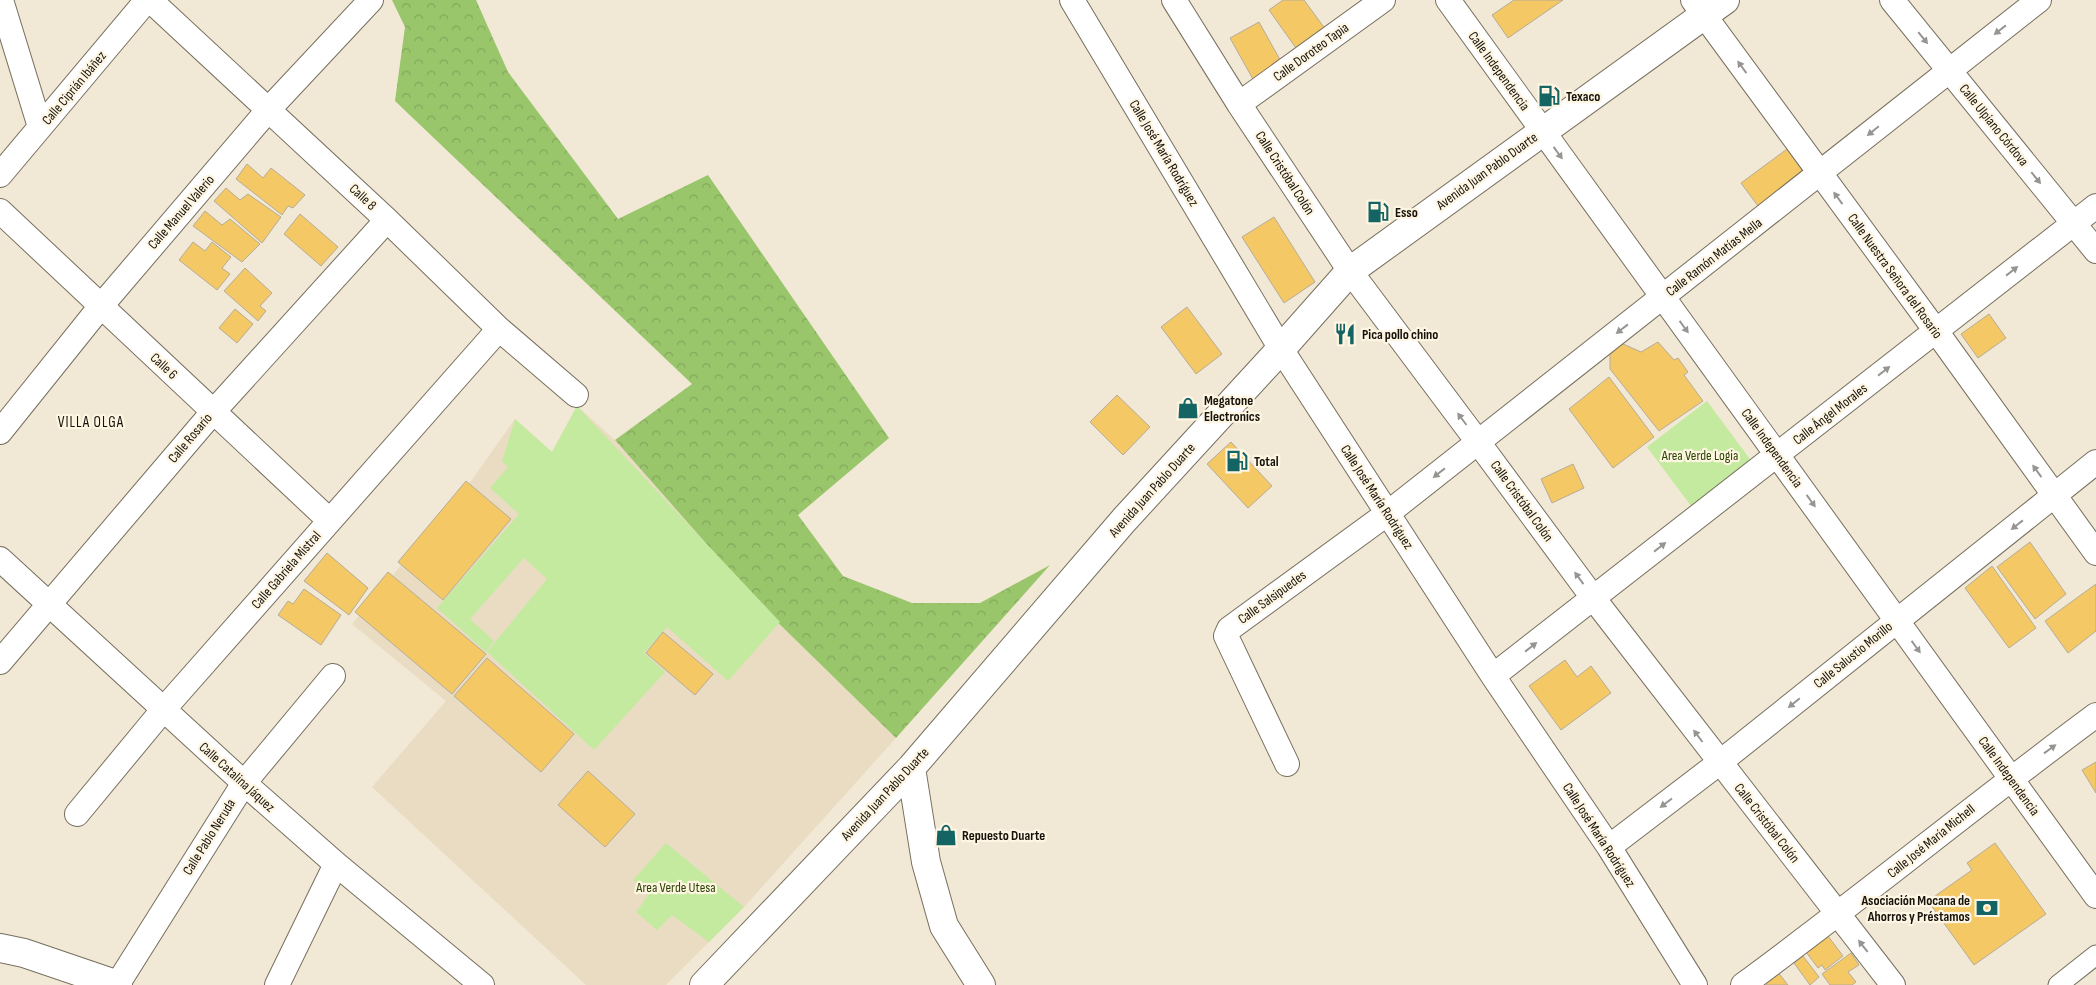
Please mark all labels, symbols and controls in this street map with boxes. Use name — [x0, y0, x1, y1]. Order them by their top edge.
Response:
street label: Calle Doroteo Tapia — [1270, 19, 1352, 85]
one-way arrow — [1994, 25, 2007, 36]
street label: Calle Independencia — [1465, 28, 1533, 114]
one-way arrow — [1918, 31, 1929, 44]
street label: Calle Ciprián Ibáñez — [38, 48, 110, 128]
one-way arrow — [1737, 60, 1747, 74]
street label: Calle Ulpiano Córdova — [1956, 80, 2032, 170]
fuel station icon: Texaco — [1536, 83, 1562, 109]
place label: Texaco — [1566, 88, 1600, 105]
street label: Calle José María Rodríguez — [1126, 97, 1202, 209]
one-way arrow — [1867, 126, 1880, 137]
street label: Calle Cristóbal Colón — [1252, 128, 1318, 218]
street label: Avenida Juan Pablo Duarte — [1432, 129, 1541, 214]
one-way arrow — [1553, 146, 1563, 160]
street label: Calle Manuel Valerio — [144, 171, 218, 253]
one-way arrow — [2031, 171, 2042, 184]
street label: Calle 8 — [346, 180, 380, 214]
one-way arrow — [1833, 191, 1843, 205]
fuel station icon: Esso — [1365, 199, 1391, 225]
place label: Esso — [1395, 204, 1418, 221]
street label: Calle Nuestra Señora del Rosario — [1844, 210, 1946, 342]
street label: Calle Ramón Matías Mella — [1662, 214, 1766, 300]
one-way arrow — [2005, 266, 2018, 277]
one-way arrow — [1679, 320, 1689, 334]
restaurant icon: Pica pollo chino — [1332, 321, 1358, 347]
one-way arrow — [1615, 323, 1628, 334]
place label: Pica pollo chino — [1362, 326, 1438, 343]
street label: Calle 6 — [147, 349, 181, 383]
one-way arrow — [1877, 366, 1890, 377]
street label: Calle Ángel Morales — [1789, 380, 1871, 448]
place label: Megatone Electronics — [1204, 392, 1260, 425]
shop icon: Megatone Electronics — [1175, 395, 1201, 421]
street label: Calle Independencia — [1738, 405, 1806, 491]
street label: Calle Rosario — [164, 409, 216, 466]
district label: VILLA OLGA — [58, 413, 124, 432]
one-way arrow — [1456, 413, 1467, 426]
street label: Avenida Juan Pablo Duarte — [1105, 439, 1199, 541]
street label: Calle José María Rodríguez — [1337, 442, 1417, 552]
park label: Area Verde Logia — [1661, 447, 1738, 464]
fuel station icon: Total — [1224, 448, 1250, 474]
place label: Total — [1254, 453, 1279, 470]
street label: Calle Cristóbal Colón — [1487, 457, 1557, 545]
one-way arrow — [2032, 464, 2042, 478]
one-way arrow — [1433, 467, 1446, 478]
one-way arrow — [1805, 494, 1816, 507]
one-way arrow — [2010, 519, 2023, 530]
street label: Calle Gabriela Mistral — [248, 528, 324, 612]
one-way arrow — [1653, 542, 1667, 552]
street label: Calle Salsipuedes — [1234, 566, 1310, 628]
one-way arrow — [1574, 571, 1584, 585]
street label: Calle Salustio Morillo — [1810, 618, 1896, 692]
one-way arrow — [1911, 640, 1921, 654]
one-way arrow — [1524, 641, 1537, 652]
one-way arrow — [1788, 697, 1801, 708]
one-way arrow — [1693, 730, 1704, 743]
street label: Calle Independencia — [1975, 733, 2043, 819]
street label: Calle Catalina Jáquez — [196, 738, 278, 816]
street label: Avenida Juan Pablo Duarte — [837, 744, 932, 845]
one-way arrow — [2043, 744, 2057, 754]
street label: Calle José María Rodríguez — [1559, 780, 1639, 890]
street label: Calle Cristóbal Colón — [1731, 780, 1803, 866]
street label: Calle Pablo Neruda — [179, 796, 239, 878]
one-way arrow — [1660, 798, 1673, 809]
street label: Calle José María Michell — [1884, 800, 1978, 882]
shop icon: Repuesto Duarte — [933, 822, 959, 848]
place label: Repuesto Duarte — [962, 827, 1045, 844]
park label: Area Verde Utesa — [635, 879, 716, 896]
place label: Asociación Mocana de Ahorros y Préstamos — [1860, 892, 1970, 925]
bank icon: Asociación Mocana de Ahorros y Préstamos — [1974, 895, 2000, 921]
one-way arrow — [1858, 939, 1868, 953]

